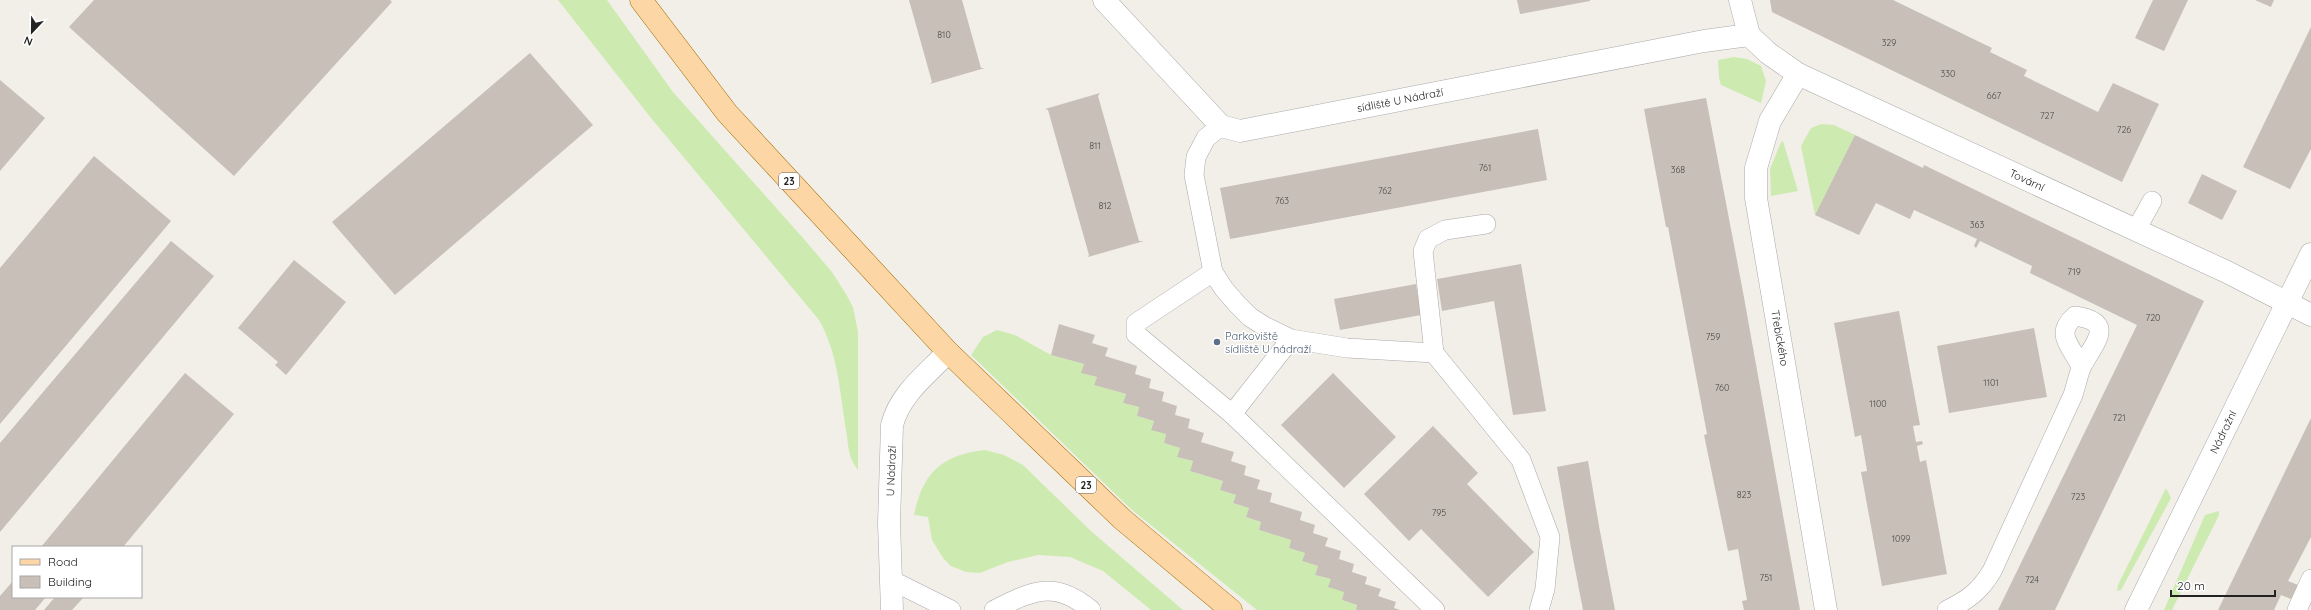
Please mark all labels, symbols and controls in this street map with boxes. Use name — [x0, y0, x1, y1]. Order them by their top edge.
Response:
north arrow — [12, 12, 52, 52]
house number: 810 — [937, 29, 951, 40]
text: N — [22, 33, 35, 49]
house number: 329 — [1882, 37, 1896, 48]
house number: 330 — [1941, 68, 1955, 79]
street label: sídliště U Nádraží — [1356, 85, 1445, 115]
house number: 667 — [1987, 90, 2002, 101]
house number: 727 — [2040, 110, 2054, 121]
house number: 726 — [2117, 124, 2131, 135]
house number: 811 — [1089, 140, 1101, 151]
house number: 761 — [1479, 162, 1491, 173]
house number: 368 — [1671, 164, 1685, 175]
street label: Tovární — [2007, 166, 2047, 195]
road number: 23 — [779, 173, 799, 189]
house number: 762 — [1378, 185, 1392, 196]
house number: 763 — [1275, 195, 1289, 206]
house number: 812 — [1098, 200, 1112, 211]
house number: 363 — [1970, 219, 1984, 230]
house number: 719 — [2067, 266, 2081, 277]
street label: Třebického — [1768, 309, 1792, 367]
house number: 720 — [2146, 312, 2160, 323]
place label: Parkoviště sídliště U nádraží — [1225, 329, 1312, 356]
house number: 759 — [1706, 331, 1720, 342]
marker: Parkoviště sídliště U nádraží — [1212, 337, 1222, 347]
house number: 1101 — [1983, 377, 1999, 388]
house number: 760 — [1715, 382, 1729, 393]
house number: 1100 — [1869, 398, 1887, 409]
street label: Nádražní — [2207, 408, 2240, 456]
house number: 721 — [2113, 412, 2125, 423]
street label: U Nádraží — [883, 445, 899, 497]
road number: 23 — [1076, 477, 1096, 493]
house number: 823 — [1737, 489, 1752, 500]
house number: 723 — [2071, 491, 2085, 502]
house number: 795 — [1432, 507, 1446, 518]
house number: 1099 — [1892, 533, 1910, 544]
legend — [12, 546, 142, 598]
text: Road — [48, 554, 78, 569]
house number: 751 — [1760, 572, 1772, 583]
scale bar — [2171, 572, 2275, 598]
text: Building — [48, 574, 92, 589]
house number: 724 — [2025, 574, 2039, 585]
text: 20 m — [2177, 578, 2205, 593]

